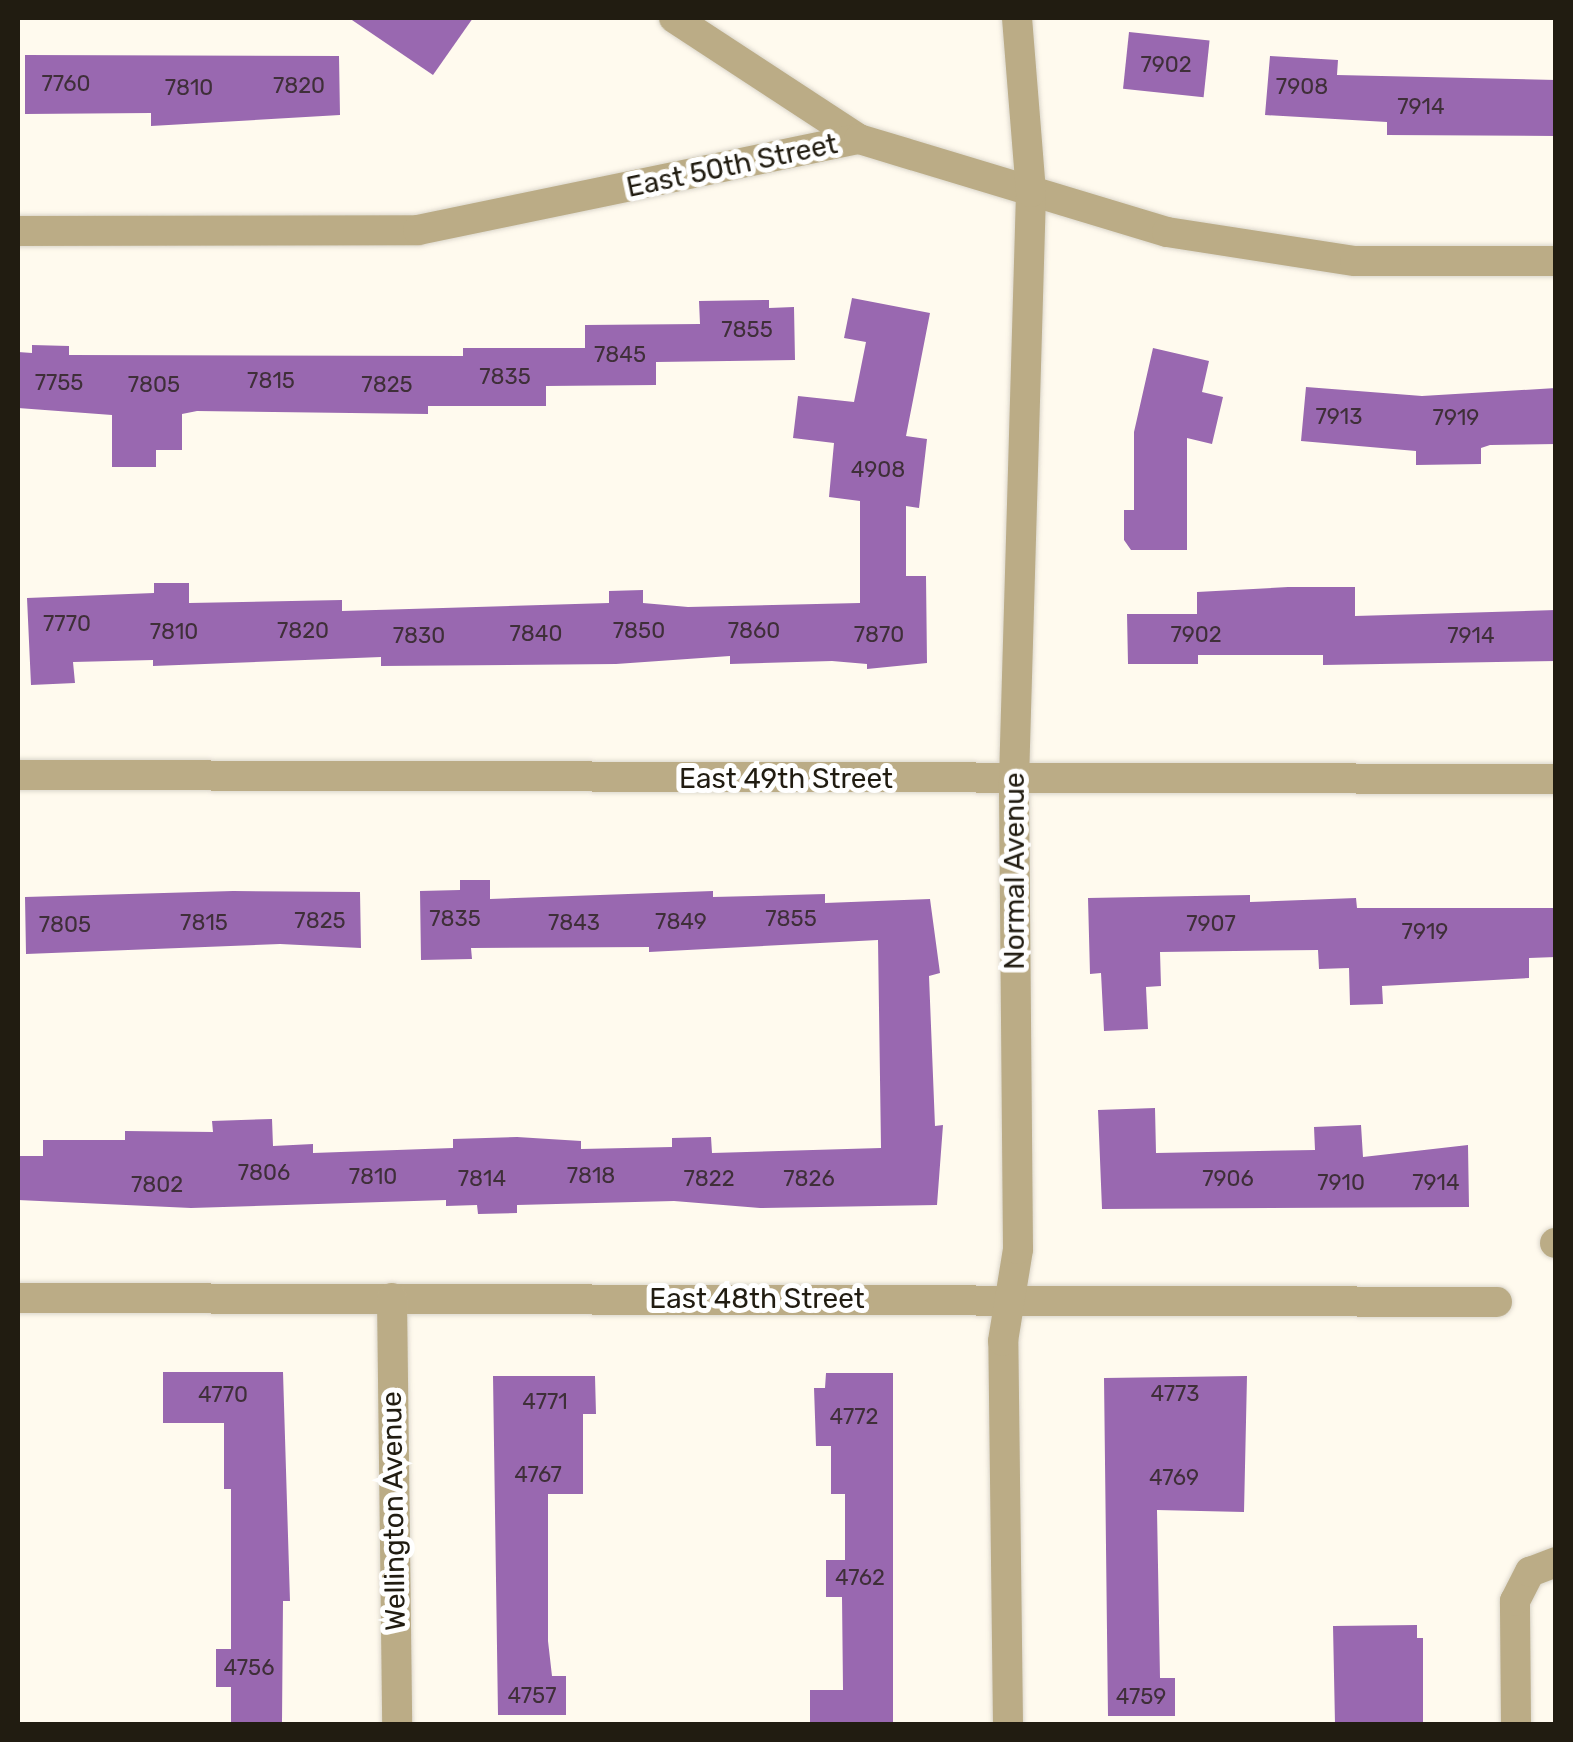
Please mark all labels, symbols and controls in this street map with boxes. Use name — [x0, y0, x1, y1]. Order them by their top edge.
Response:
house number: 7902 — [1140, 52, 1192, 78]
house number: 7760 — [41, 71, 91, 97]
house number: 7820 — [273, 73, 325, 99]
house number: 7908 — [1276, 74, 1328, 100]
house number: 7810 — [165, 75, 213, 101]
house number: 7914 — [1397, 94, 1445, 120]
street label: East 50th Street — [623, 127, 841, 205]
house number: 7855 — [721, 317, 773, 343]
house number: 7845 — [594, 342, 646, 368]
house number: 7835 — [479, 364, 531, 390]
house number: 7815 — [247, 368, 295, 394]
house number: 7755 — [35, 370, 83, 396]
house number: 7805 — [128, 372, 180, 398]
house number: 7825 — [361, 372, 413, 398]
house number: 7913 — [1316, 404, 1362, 430]
house number: 7919 — [1433, 405, 1479, 431]
house number: 4908 — [851, 457, 905, 483]
house number: 7770 — [43, 611, 91, 637]
house number: 7820 — [277, 618, 329, 644]
house number: 7850 — [613, 618, 665, 644]
house number: 7860 — [728, 618, 780, 644]
house number: 7810 — [150, 619, 198, 645]
house number: 7840 — [510, 621, 562, 647]
house number: 7870 — [854, 622, 904, 648]
house number: 7902 — [1170, 622, 1222, 648]
house number: 7830 — [393, 623, 445, 649]
house number: 7914 — [1447, 623, 1495, 649]
street label: East 49th Street — [679, 762, 893, 796]
street label: Normal Avenue — [998, 772, 1032, 970]
house number: 7835 — [429, 906, 481, 932]
house number: 7855 — [765, 906, 817, 932]
house number: 7825 — [294, 908, 346, 934]
house number: 7849 — [655, 909, 707, 935]
house number: 7815 — [180, 910, 228, 936]
house number: 7843 — [548, 910, 600, 936]
house number: 7907 — [1186, 911, 1236, 937]
house number: 7805 — [39, 912, 91, 938]
house number: 7919 — [1402, 919, 1448, 945]
house number: 7806 — [238, 1160, 290, 1186]
house number: 7818 — [567, 1163, 615, 1189]
house number: 7810 — [349, 1164, 397, 1190]
house number: 7814 — [458, 1166, 506, 1192]
house number: 7822 — [683, 1166, 735, 1192]
house number: 7826 — [783, 1166, 835, 1192]
house number: 7906 — [1202, 1166, 1254, 1192]
house number: 7910 — [1317, 1170, 1365, 1196]
house number: 7914 — [1412, 1170, 1460, 1196]
house number: 7802 — [131, 1172, 183, 1198]
street label: East 48th Street — [649, 1282, 865, 1316]
house number: 4773 — [1150, 1381, 1200, 1407]
house number: 4770 — [198, 1382, 248, 1408]
house number: 4771 — [522, 1389, 568, 1415]
street label: Wellington Avenue — [375, 1390, 413, 1632]
house number: 4772 — [830, 1404, 878, 1430]
house number: 4767 — [514, 1462, 562, 1488]
house number: 4769 — [1149, 1465, 1199, 1491]
house number: 4762 — [835, 1565, 885, 1591]
house number: 4756 — [224, 1655, 274, 1681]
house number: 4757 — [508, 1683, 556, 1709]
house number: 4759 — [1116, 1684, 1166, 1710]

